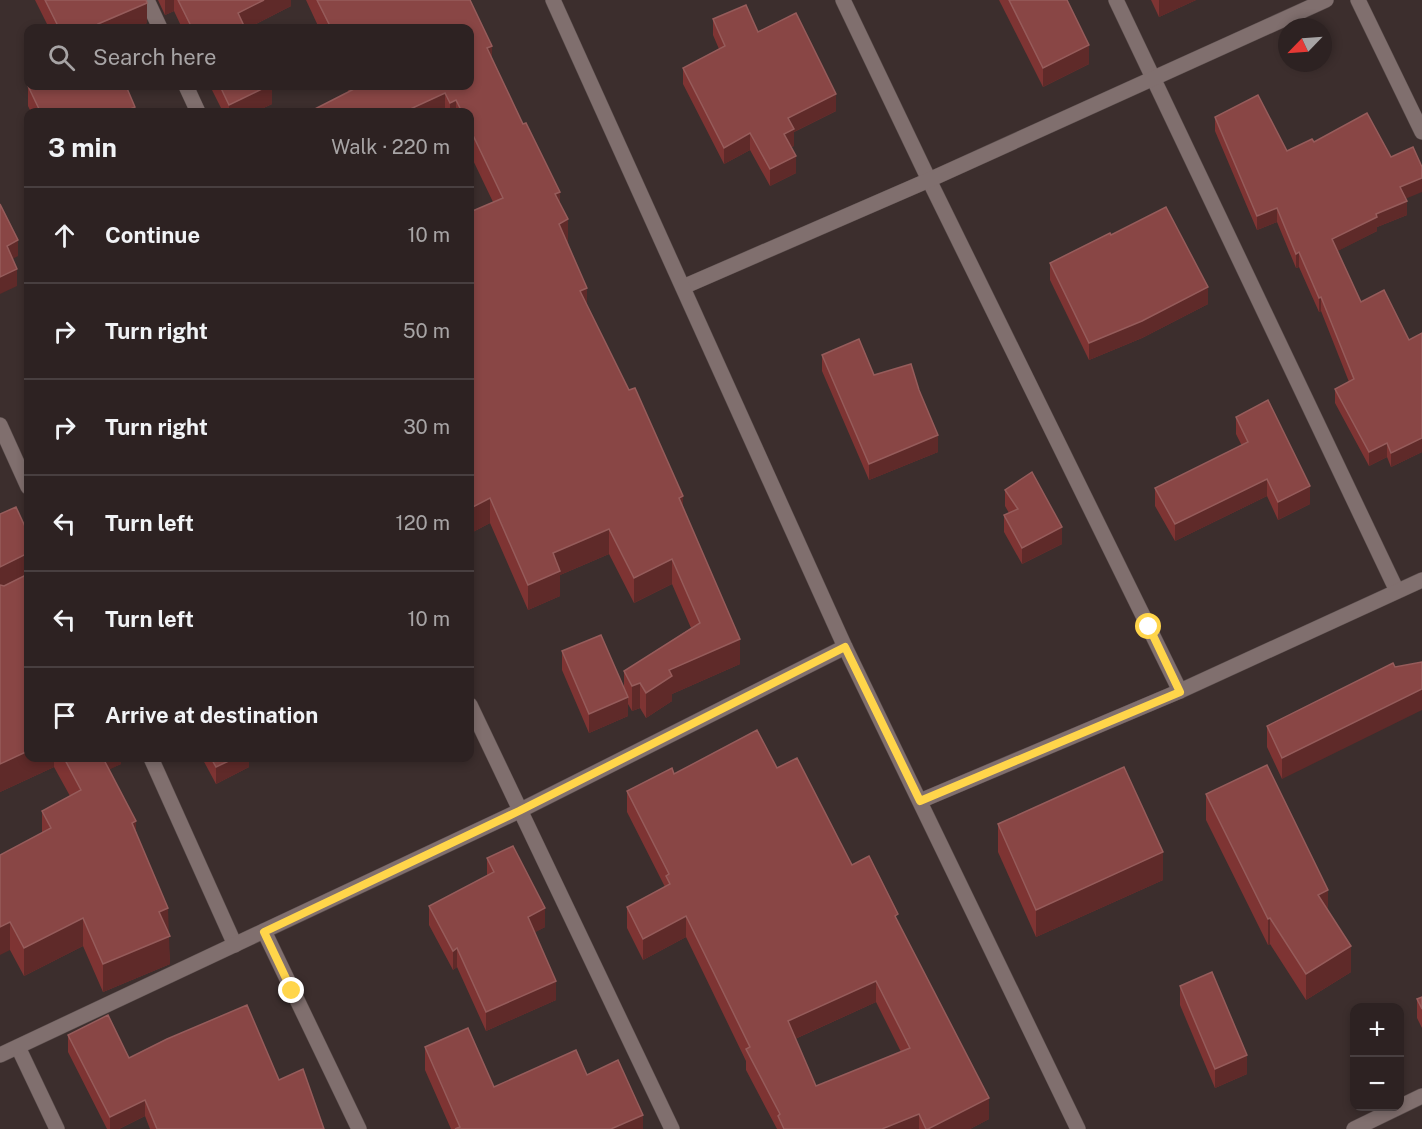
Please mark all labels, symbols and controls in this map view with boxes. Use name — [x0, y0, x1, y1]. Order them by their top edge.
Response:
north arrow — [1278, 18, 1332, 72]
search box — [24, 24, 474, 90]
icon: search — [45, 41, 78, 74]
text: Search here — [93, 44, 217, 70]
text: 3 min — [48, 132, 117, 163]
text: Walk · 220 m — [331, 135, 450, 159]
icon: ahead — [48, 219, 81, 252]
text: Continue — [105, 222, 200, 248]
text: 10 m — [407, 223, 450, 247]
icon: right — [48, 315, 81, 348]
text: Turn right — [105, 318, 208, 344]
text: 50 m — [403, 319, 450, 343]
icon: right — [48, 411, 81, 444]
text: Turn right — [105, 414, 208, 440]
text: 30 m — [403, 415, 450, 439]
icon: left — [48, 507, 81, 540]
text: Turn left — [105, 510, 194, 536]
text: 120 m — [396, 511, 450, 535]
icon: left — [48, 603, 81, 636]
text: Turn left — [105, 606, 194, 632]
text: 10 m — [407, 607, 450, 631]
route start — [1135, 613, 1161, 639]
icon: arrive — [48, 699, 81, 732]
text: Arrive at destination — [105, 702, 318, 728]
route end — [278, 977, 304, 1003]
map controls — [1350, 1003, 1404, 1111]
button: + — [1350, 1003, 1404, 1057]
button: − — [1350, 1057, 1404, 1111]

